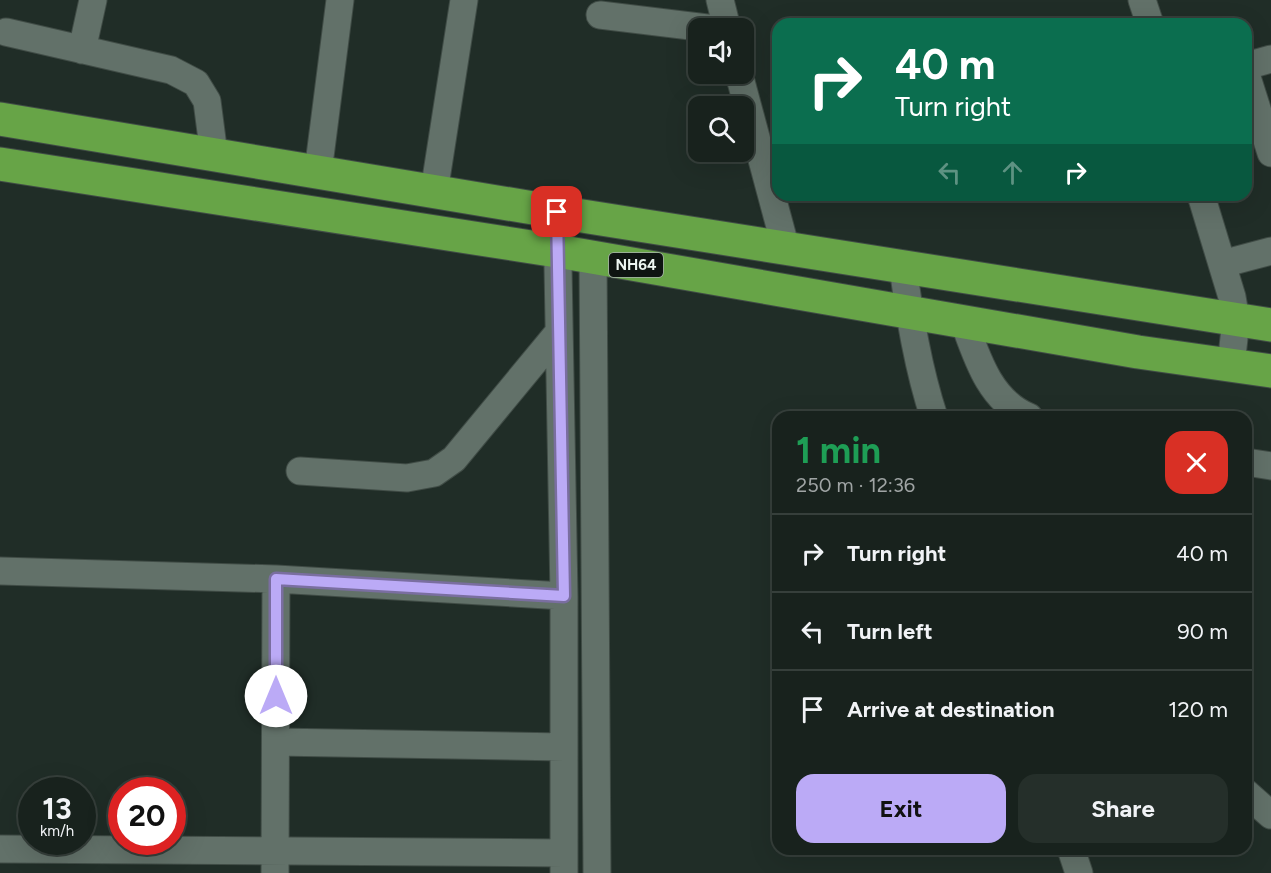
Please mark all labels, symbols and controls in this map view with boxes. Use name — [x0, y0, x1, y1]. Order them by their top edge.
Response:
map controls — [688, 18, 754, 162]
button: sound — [688, 18, 754, 84]
text: 40 m — [895, 39, 995, 90]
icon: right — [796, 42, 874, 120]
text: Turn right — [895, 90, 1011, 123]
button: search — [688, 96, 754, 162]
icon: left — [933, 156, 966, 189]
icon: ahead — [996, 156, 1029, 189]
icon: right — [1059, 156, 1092, 189]
pin — [531, 186, 582, 237]
icon: arrive — [540, 195, 573, 228]
road number: NH64 — [609, 253, 663, 277]
text: 1 min — [796, 429, 881, 472]
button: close — [1165, 431, 1228, 494]
text: 250 m · 12:36 — [796, 473, 915, 497]
icon: right — [796, 537, 829, 570]
text: Turn right — [847, 540, 946, 567]
text: 40 m — [1176, 540, 1228, 567]
icon: left — [796, 615, 829, 648]
text: Turn left — [847, 618, 933, 645]
text: 90 m — [1177, 618, 1228, 645]
position arrow — [244, 664, 308, 728]
icon: arrive — [796, 693, 829, 726]
text: Arrive at destination — [847, 696, 1055, 723]
text: 120 m — [1168, 696, 1228, 723]
button: Exit — [796, 774, 1006, 843]
button: Share — [1018, 774, 1228, 843]
speed limit sign: 20 — [108, 777, 186, 855]
text: 13 — [42, 790, 72, 827]
text: km/h — [40, 822, 74, 840]

